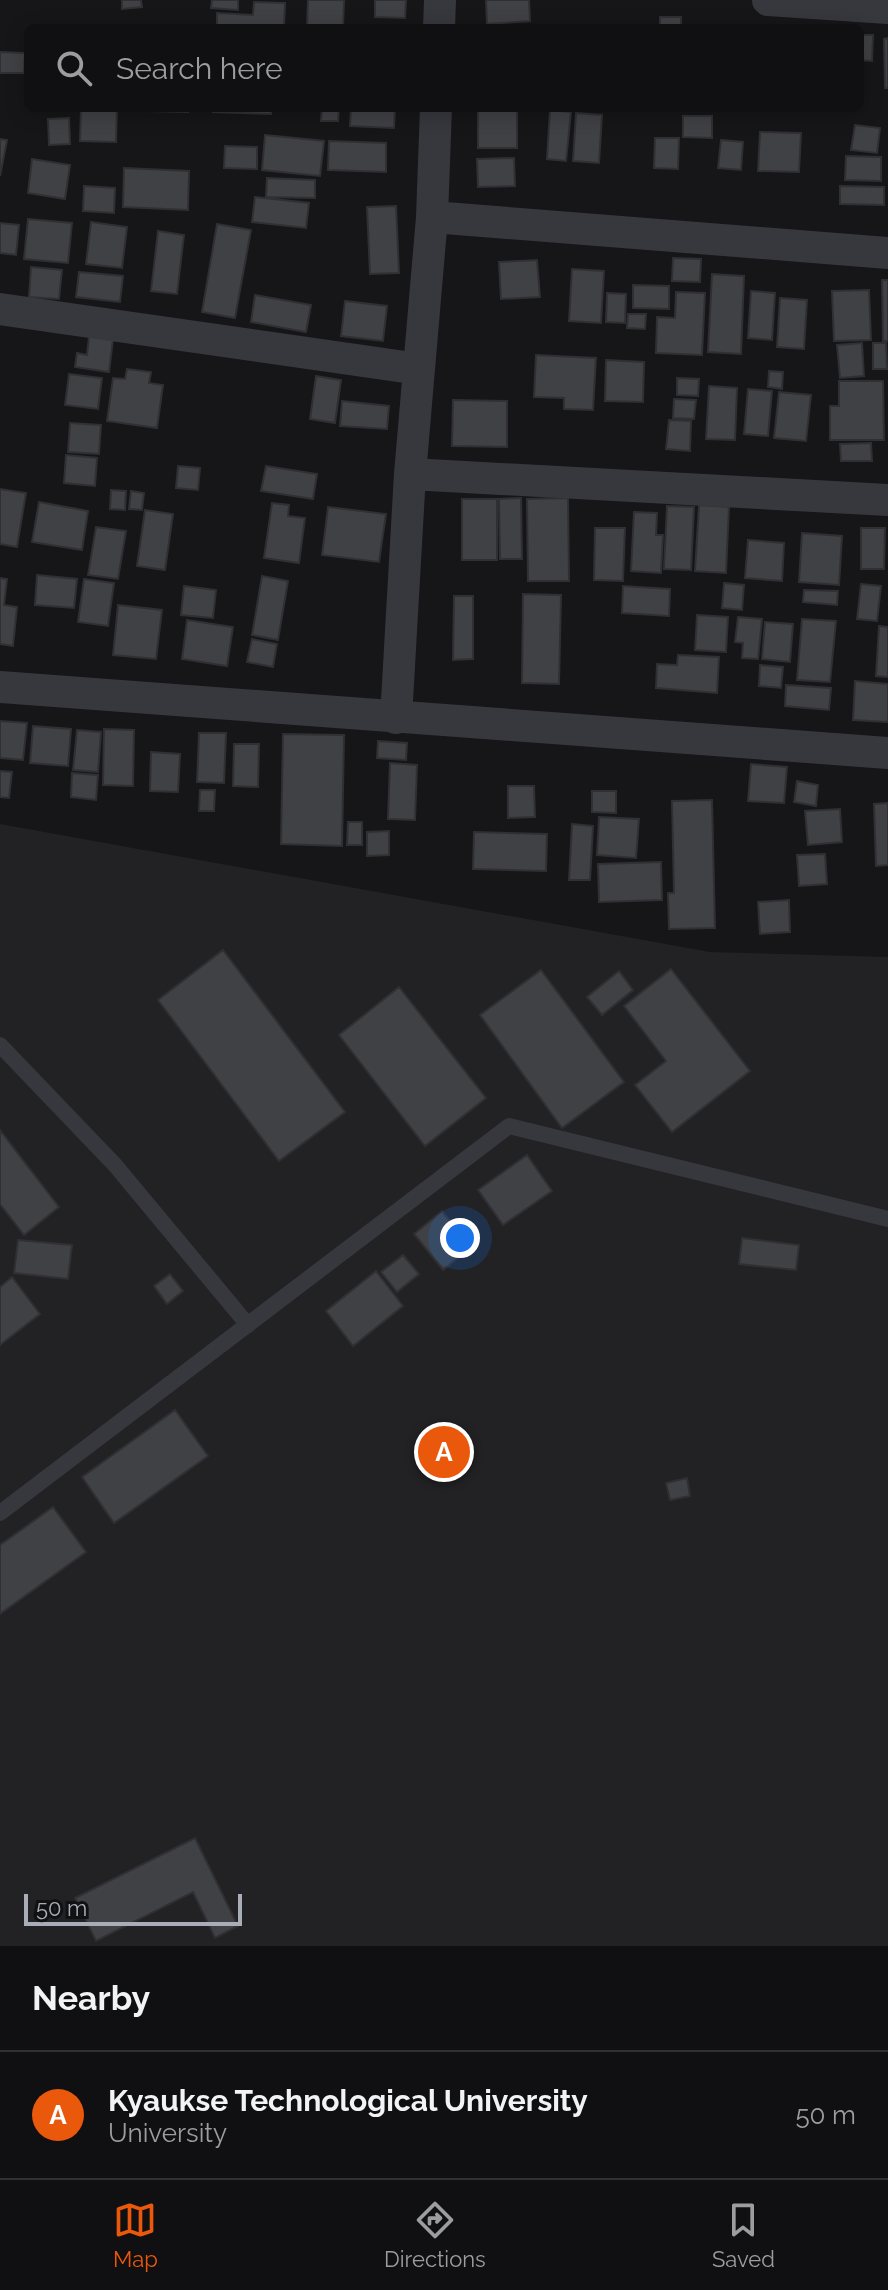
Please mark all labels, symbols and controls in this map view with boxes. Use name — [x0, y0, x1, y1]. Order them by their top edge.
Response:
search box — [24, 24, 864, 112]
icon: search — [52, 46, 96, 90]
text: Search here — [116, 51, 283, 86]
your location — [440, 1218, 480, 1258]
pin: A — [418, 1422, 470, 1482]
scale bar — [24, 1890, 242, 1926]
text: 50 m — [36, 1895, 87, 1921]
text: Nearby — [32, 1978, 150, 2018]
text: Kyaukse Technological University — [108, 2083, 588, 2118]
text: A — [49, 2100, 67, 2130]
text: 50 m — [795, 2100, 856, 2130]
text: University — [108, 2118, 227, 2148]
tab: Map — [113, 2198, 158, 2272]
tab: Directions — [384, 2198, 486, 2272]
tab: Saved — [712, 2198, 775, 2272]

